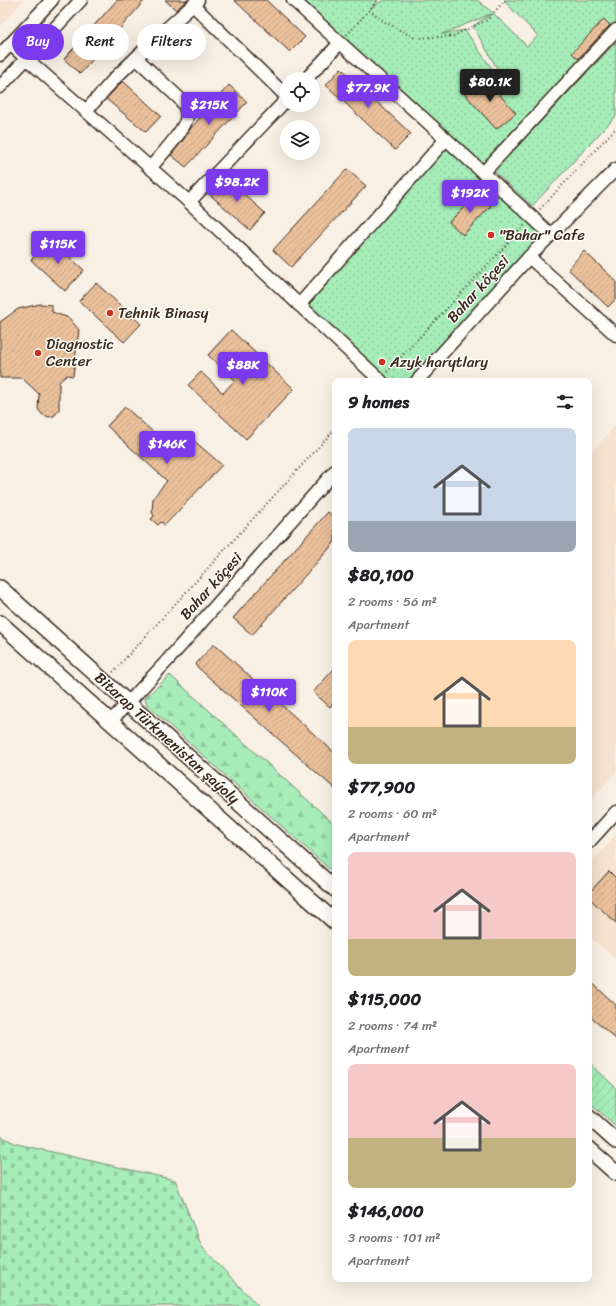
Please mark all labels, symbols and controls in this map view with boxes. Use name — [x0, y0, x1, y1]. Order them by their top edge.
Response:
chip: Buy — [12, 24, 64, 60]
chip: Rent — [72, 24, 129, 60]
chip: Filters — [137, 24, 206, 60]
pin: $80.1K — [457, 69, 523, 103]
text: $80.1K — [469, 70, 511, 93]
map controls — [280, 72, 320, 160]
button: locate — [280, 72, 320, 112]
pin: $77.9K — [335, 75, 401, 109]
text: $77.9K — [346, 76, 390, 99]
pin: $215K — [181, 92, 237, 126]
text: $215K — [190, 93, 228, 116]
button: layers — [280, 120, 320, 160]
pin: $98.2K — [204, 169, 270, 203]
text: $98.2K — [215, 170, 259, 193]
pin: $192K — [442, 180, 498, 214]
text: $192K — [451, 181, 489, 204]
place label: "Bahar" Cafe — [499, 222, 585, 248]
marker: "Bahar" Cafe — [486, 230, 496, 240]
pin: $115K — [30, 231, 86, 265]
text: $115K — [40, 232, 76, 255]
street label: Bahar köçesi — [440, 249, 516, 329]
place label: Tehnik Binasy — [118, 300, 209, 326]
marker: Tehnik Binasy — [105, 308, 115, 318]
place label: Diagnostic Center — [46, 331, 114, 374]
marker: Diagnostic Center — [33, 348, 43, 358]
place label: Azyk harytlary — [389, 349, 488, 375]
pin: $88K — [219, 352, 267, 386]
text: $88K — [227, 353, 259, 376]
marker: Azyk harytlary — [377, 357, 387, 367]
text: 9 homes — [348, 387, 409, 417]
icon: filters — [554, 391, 576, 413]
pin: $146K — [139, 431, 195, 465]
text: $146K — [148, 432, 186, 455]
icon: home — [426, 454, 498, 526]
street label: Bahar köçesi — [173, 546, 249, 626]
text: $80,100 — [348, 560, 414, 590]
text: 2 rooms · 56 m² — [348, 590, 437, 613]
text: Apartment — [348, 613, 409, 636]
street label: Bitarap Türkmenistan şaýoly — [88, 665, 246, 811]
icon: home — [426, 666, 498, 738]
pin: $110K — [241, 679, 297, 713]
text: $110K — [251, 680, 287, 703]
text: $77,900 — [348, 772, 415, 802]
text: 2 rooms · 60 m² — [348, 802, 437, 825]
text: Apartment — [348, 825, 409, 848]
icon: home — [426, 878, 498, 950]
text: $115,000 — [348, 984, 421, 1014]
text: 2 rooms · 74 m² — [348, 1014, 437, 1037]
text: Apartment — [348, 1037, 409, 1060]
icon: home — [426, 1090, 498, 1162]
text: $146,000 — [348, 1196, 424, 1226]
text: 3 rooms · 101 m² — [348, 1226, 440, 1249]
text: Apartment — [348, 1249, 409, 1272]

